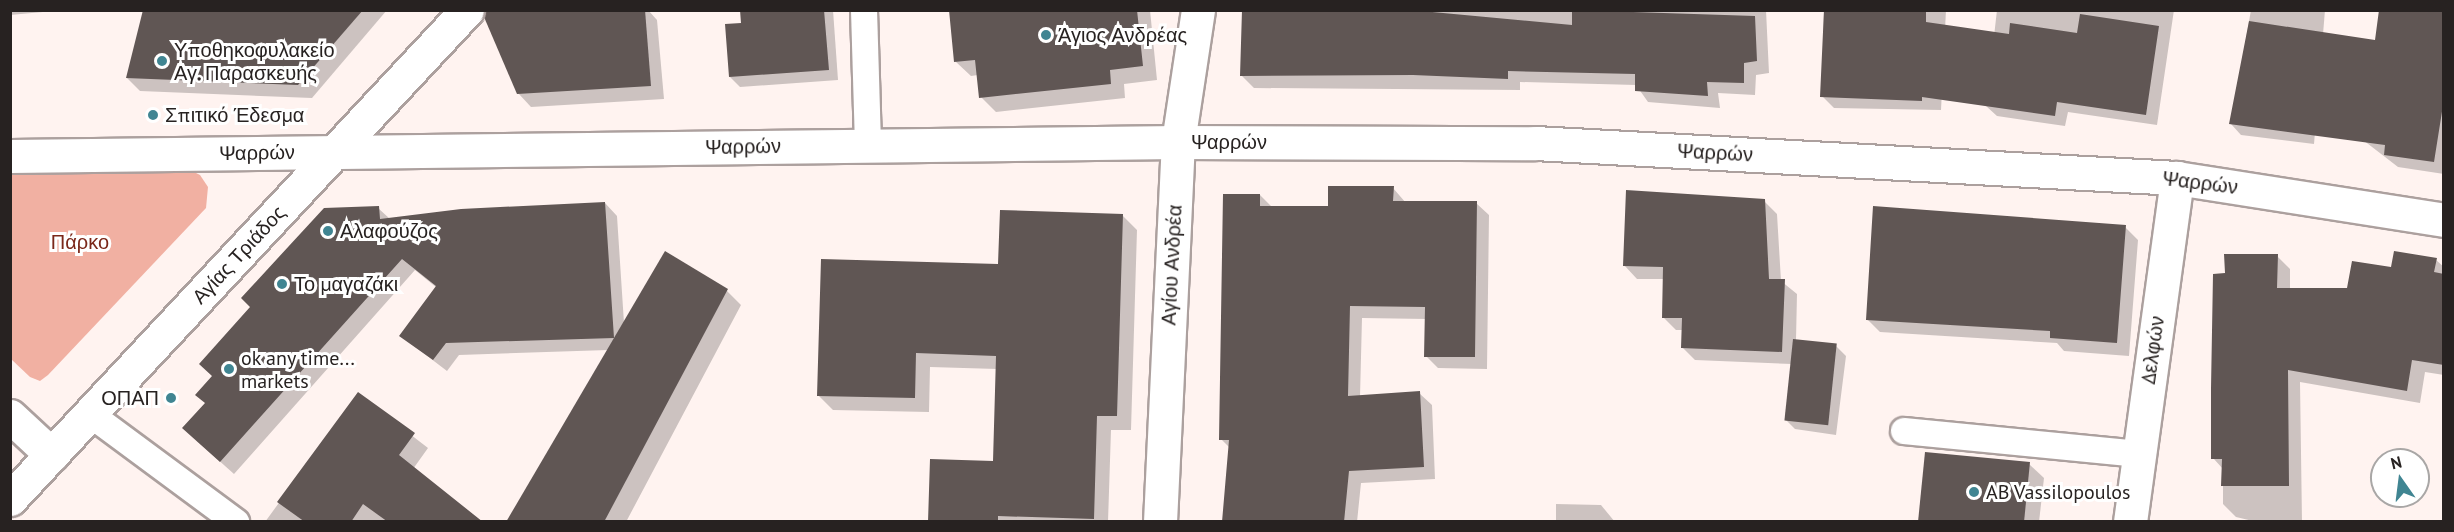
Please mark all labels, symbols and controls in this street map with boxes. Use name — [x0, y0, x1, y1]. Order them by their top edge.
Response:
place label: Άγιος Ανδρέας — [1058, 23, 1187, 47]
marker: Άγιος Ανδρέας — [1039, 28, 1053, 42]
place label: Υποθηκοφυλακείο Αγ. Παρασκευής — [174, 38, 335, 85]
marker: Υποθηκοφυλακείο Αγ. Παρασκευής — [155, 54, 169, 68]
place label: Σπιτικό Έδεσμα — [165, 103, 304, 127]
marker: Σπιτικό Έδεσμα — [146, 108, 160, 122]
street label: Ψαρρών — [1191, 130, 1267, 154]
street label: Ψαρρών — [705, 134, 781, 160]
street label: Ψαρρών — [1676, 139, 1754, 167]
street label: Ψαρρών — [219, 140, 295, 166]
street label: Ψαρρών — [2161, 166, 2239, 200]
street label: Αγίας Τριάδος — [187, 201, 291, 309]
street label: Αγίου Ανδρέα — [1157, 204, 1187, 326]
place label: Αλαφούζος — [340, 219, 438, 243]
marker: Αλαφούζος — [321, 224, 335, 238]
park label: Πάρκο — [51, 230, 109, 254]
place label: Το μαγαζάκι — [294, 272, 398, 296]
marker: Το μαγαζάκι — [275, 277, 289, 291]
street label: Δελφών — [2136, 314, 2170, 386]
place label: ok any time... markets — [241, 346, 356, 393]
marker: ok any time... markets — [222, 362, 236, 376]
place label: ΟΠΑΠ — [101, 386, 159, 410]
marker: ΟΠΑΠ — [164, 391, 178, 405]
north arrow — [2370, 448, 2430, 508]
text: N — [2389, 452, 2404, 473]
place label: AB Vassilopoulos — [1986, 480, 2131, 504]
marker: AB Vassilopoulos — [1967, 485, 1981, 499]

